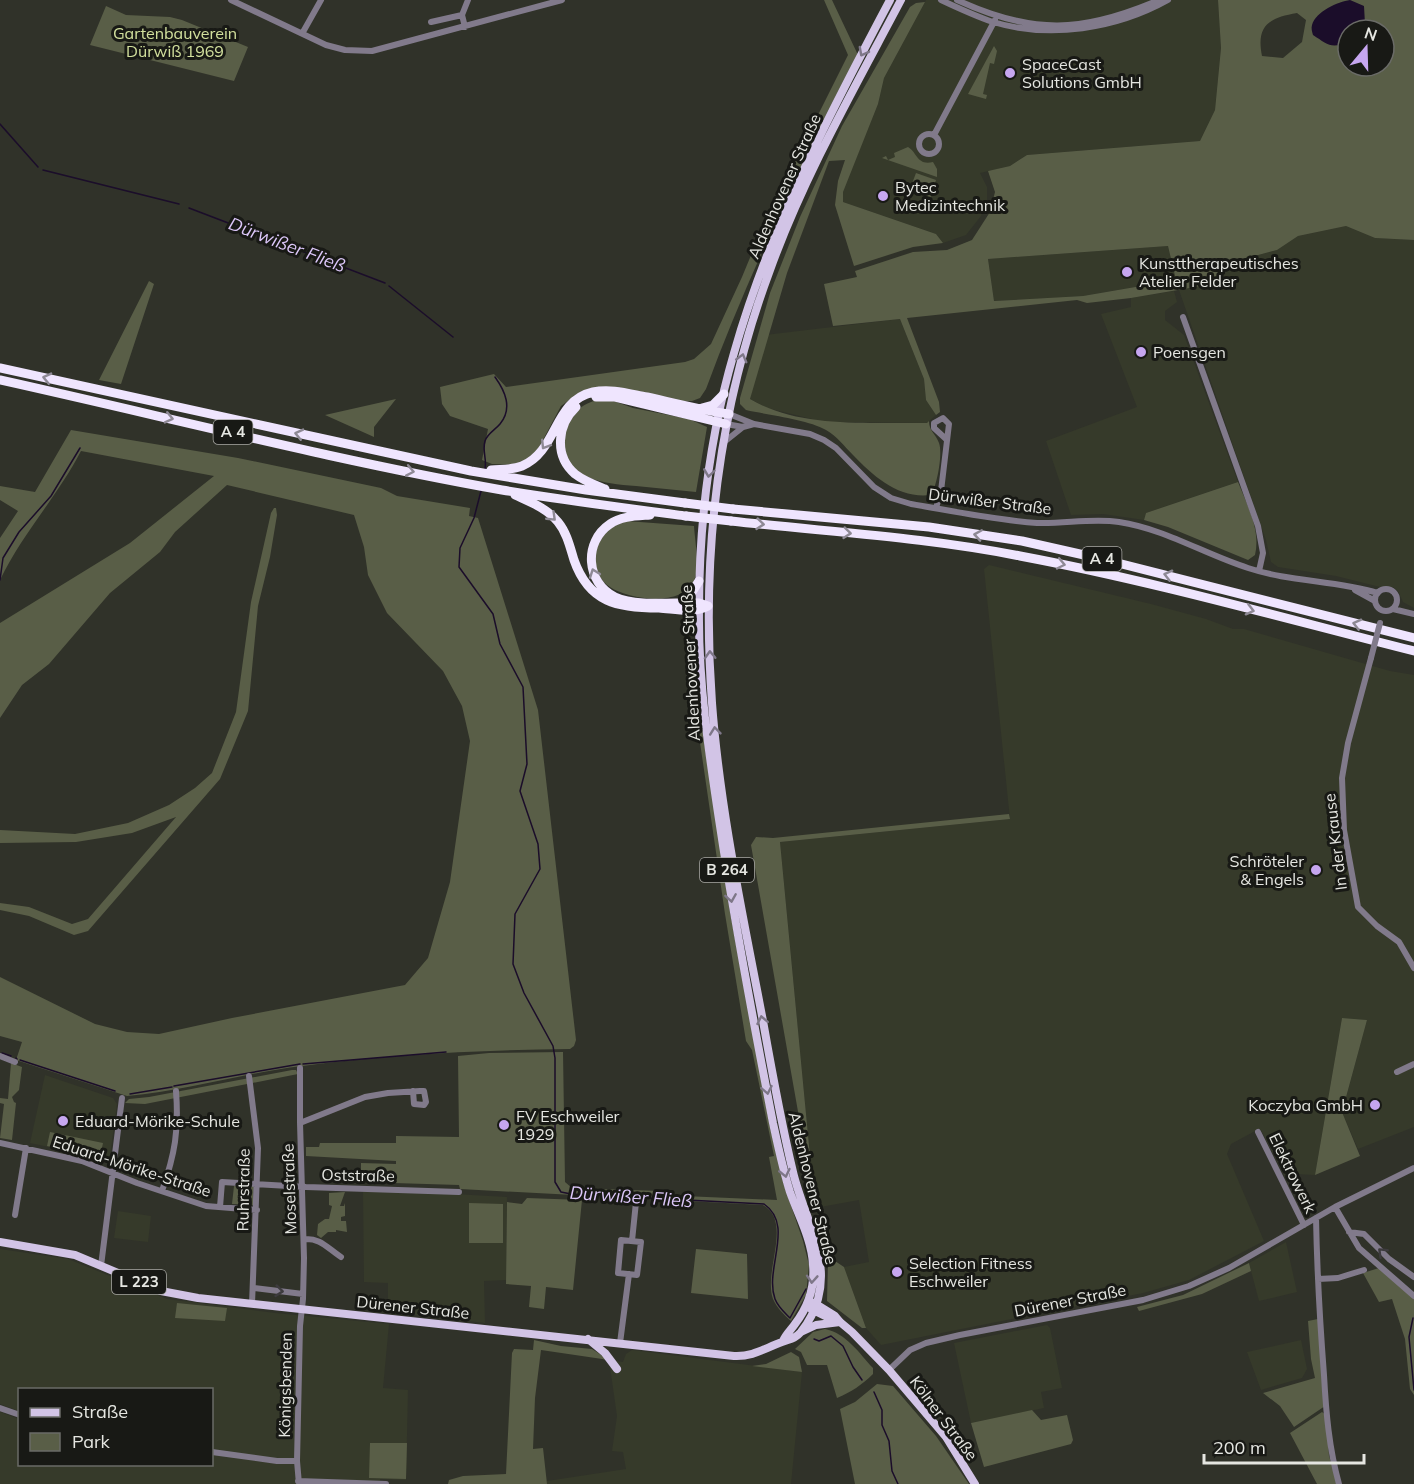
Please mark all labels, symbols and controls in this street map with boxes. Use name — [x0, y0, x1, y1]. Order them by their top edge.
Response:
north arrow — [1336, 18, 1396, 78]
text: N — [1362, 22, 1380, 45]
park label: Gartenbauverein Dürwiß 1969 — [113, 23, 237, 61]
one-way arrow — [859, 45, 870, 56]
place label: SpaceCast Solutions GmbH — [1022, 54, 1142, 92]
marker: SpaceCast Solutions GmbH — [1003, 66, 1017, 80]
street label: Aldenhovener Straße — [743, 110, 825, 262]
place label: Bytec Medizintechnik — [895, 177, 1006, 215]
marker: Bytec Medizintechnik — [876, 189, 890, 203]
water label: Dürwißer Fließ — [226, 212, 349, 277]
place label: Kunsttherapeutisches Atelier Felder — [1139, 253, 1299, 291]
marker: Kunsttherapeutisches Atelier Felder — [1120, 265, 1134, 279]
place label: Poensgen — [1153, 342, 1226, 362]
marker: Poensgen — [1134, 345, 1148, 359]
one-way arrow — [735, 353, 748, 363]
one-way arrow — [42, 372, 52, 385]
one-way arrow — [164, 411, 174, 424]
road number: A 4 — [214, 420, 252, 444]
one-way arrow — [294, 428, 304, 441]
one-way arrow — [541, 439, 553, 449]
one-way arrow — [405, 464, 415, 477]
one-way arrow — [704, 468, 716, 477]
street label: Dürwißer Straße — [927, 484, 1053, 518]
one-way arrow — [545, 510, 556, 521]
one-way arrow — [755, 517, 764, 530]
one-way arrow — [843, 526, 852, 539]
one-way arrow — [973, 529, 982, 541]
road number: A 4 — [1082, 547, 1122, 571]
one-way arrow — [1055, 557, 1065, 570]
one-way arrow — [589, 568, 602, 579]
one-way arrow — [1164, 570, 1174, 583]
street label: Aldenhovener Straße — [676, 584, 704, 742]
one-way arrow — [1245, 603, 1255, 616]
one-way arrow — [1352, 618, 1362, 631]
one-way arrow — [703, 650, 716, 659]
one-way arrow — [709, 726, 722, 735]
street label: In der Krause — [1319, 792, 1351, 892]
place label: Schröteler & Engels — [1229, 851, 1304, 889]
road number: B 264 — [700, 858, 754, 882]
marker: Schröteler & Engels — [1309, 863, 1323, 877]
one-way arrow — [724, 893, 737, 903]
one-way arrow — [756, 1015, 769, 1025]
one-way arrow — [760, 1085, 773, 1095]
place label: Koczyba GmbH — [1248, 1095, 1363, 1115]
marker: Koczyba GmbH — [1368, 1098, 1382, 1112]
place label: FV Eschweiler 1929 — [516, 1106, 620, 1144]
street label: Aldenhovener Straße — [784, 1110, 842, 1266]
place label: Eduard-Mörike-Schule — [75, 1111, 240, 1131]
marker: Eduard-Mörike-Schule — [56, 1114, 70, 1128]
marker: FV Eschweiler 1929 — [497, 1118, 511, 1132]
street label: Elektrowerk — [1265, 1130, 1321, 1217]
street label: Eduard-Mörike-Straße — [50, 1131, 214, 1201]
street label: Moselstraße — [277, 1143, 301, 1235]
street label: Ruhrstraße — [232, 1148, 254, 1232]
street label: Oststraße — [321, 1164, 395, 1186]
one-way arrow — [777, 1167, 790, 1177]
water label: Dürwißer Fließ — [569, 1181, 693, 1212]
one-way arrow — [1379, 1248, 1389, 1259]
place label: Selection Fitness Eschweiler — [909, 1253, 1033, 1291]
marker: Selection Fitness Eschweiler — [890, 1265, 904, 1279]
road number: L 223 — [112, 1270, 166, 1294]
one-way arrow — [806, 1274, 819, 1283]
street label: Dürener Straße — [1012, 1279, 1128, 1321]
one-way arrow — [274, 1284, 283, 1297]
street label: Dürener Straße — [356, 1291, 470, 1323]
street label: Königsbenden — [274, 1332, 296, 1438]
street label: Kölner Straße — [906, 1372, 982, 1464]
legend — [18, 1388, 213, 1466]
text: Straße — [72, 1400, 128, 1423]
scale bar — [1204, 1427, 1364, 1465]
text: Park — [72, 1430, 111, 1453]
text: 200 m — [1213, 1436, 1266, 1459]

